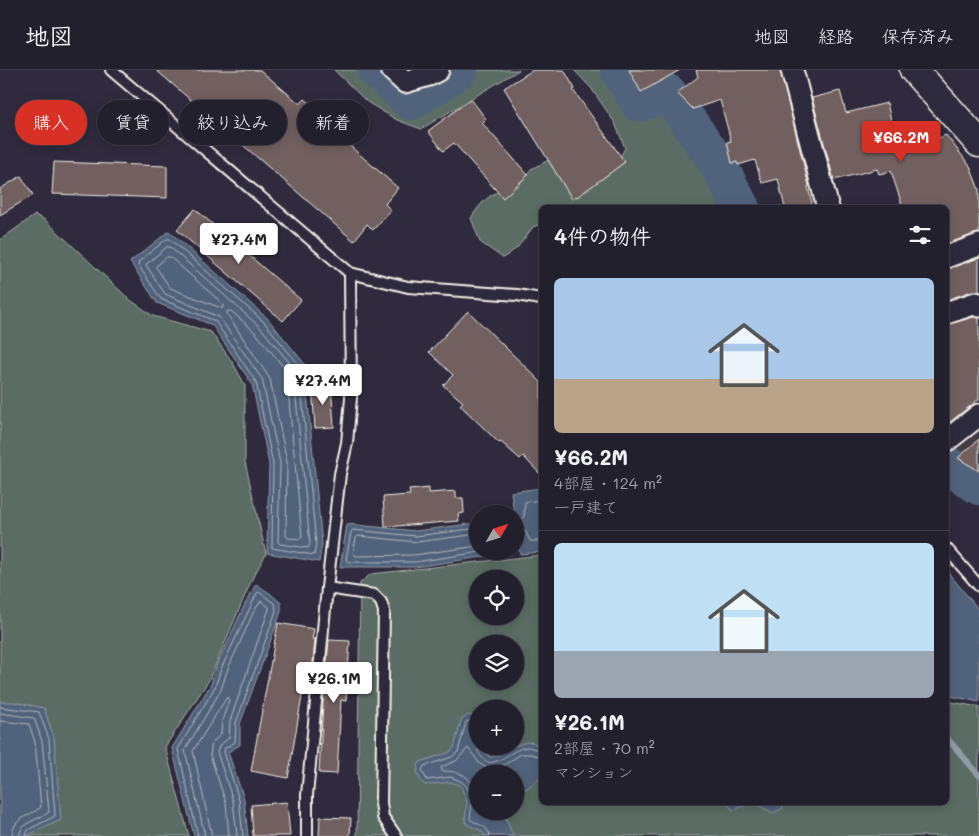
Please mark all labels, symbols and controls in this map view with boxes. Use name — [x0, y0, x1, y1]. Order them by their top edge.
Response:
text: 地図 — [25, 20, 73, 51]
text: 地図 — [754, 24, 790, 48]
text: 経路 — [818, 24, 854, 48]
text: 保存済み — [882, 24, 954, 48]
chip: 購入 — [15, 100, 87, 145]
chip: 賃貸 — [97, 100, 169, 145]
chip: 絞り込み — [179, 100, 287, 145]
chip: 新着 — [297, 100, 369, 145]
pin: ¥66.2M — [860, 121, 942, 163]
text: ¥66.2M — [873, 126, 929, 147]
icon: filters — [906, 221, 934, 249]
pin: ¥27.4M — [198, 222, 280, 265]
text: 4件の物件 — [554, 222, 651, 249]
text: ¥27.4M — [211, 228, 267, 249]
icon: home — [699, 310, 789, 400]
pin: ¥27.4M — [282, 364, 364, 406]
text: ¥27.4M — [295, 369, 351, 390]
text: ¥66.2M — [554, 443, 628, 470]
text: 4部屋 · 124 m² — [554, 472, 662, 493]
text: 一戸建て — [554, 496, 618, 517]
north arrow — [469, 505, 524, 560]
map controls — [469, 505, 524, 820]
button: locate — [469, 570, 524, 625]
icon: home — [699, 576, 789, 666]
button: layers — [469, 635, 524, 690]
pin: ¥26.1M — [293, 662, 375, 704]
text: ¥26.1M — [307, 667, 361, 688]
button: + — [469, 700, 524, 755]
text: ¥26.1M — [554, 708, 625, 735]
text: 2部屋 · 70 m² — [554, 737, 655, 758]
text: マンション — [554, 761, 633, 782]
button: − — [469, 765, 524, 820]

